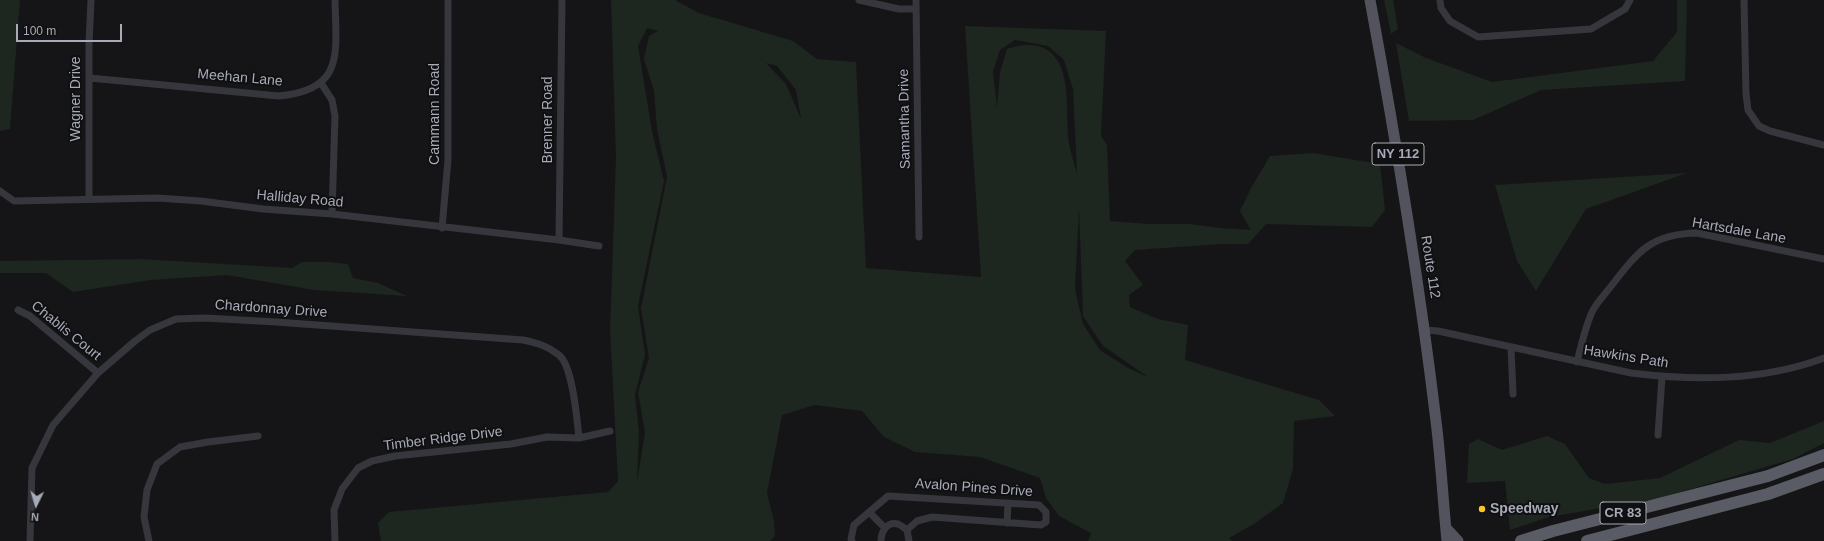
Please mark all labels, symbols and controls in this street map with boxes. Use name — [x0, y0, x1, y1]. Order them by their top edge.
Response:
scale bar — [18, 16, 124, 42]
text: 100 m — [23, 24, 56, 38]
street label: Wagner Drive — [68, 56, 84, 142]
street label: Cammann Road — [427, 63, 443, 165]
street label: Meehan Lane — [197, 66, 283, 90]
street label: Samantha Drive — [896, 69, 914, 169]
street label: Brenner Road — [540, 76, 556, 164]
road number: NY 112 — [1372, 143, 1424, 165]
street label: Halliday Road — [256, 187, 344, 211]
street label: Hartsdale Lane — [1691, 214, 1787, 248]
street label: Route 112 — [1417, 234, 1443, 300]
street label: Chardonnay Drive — [214, 297, 328, 321]
street label: Chablis Court — [28, 298, 104, 364]
street label: Hawkins Path — [1582, 342, 1670, 372]
street label: Timber Ridge Drive — [382, 423, 504, 455]
street label: Avalon Pines Drive — [915, 476, 1033, 500]
north arrow — [16, 485, 56, 525]
place label: Speedway — [1490, 501, 1558, 517]
road number: CR 83 — [1600, 502, 1646, 524]
marker: Speedway — [1477, 504, 1487, 514]
text: N — [30, 511, 39, 523]

